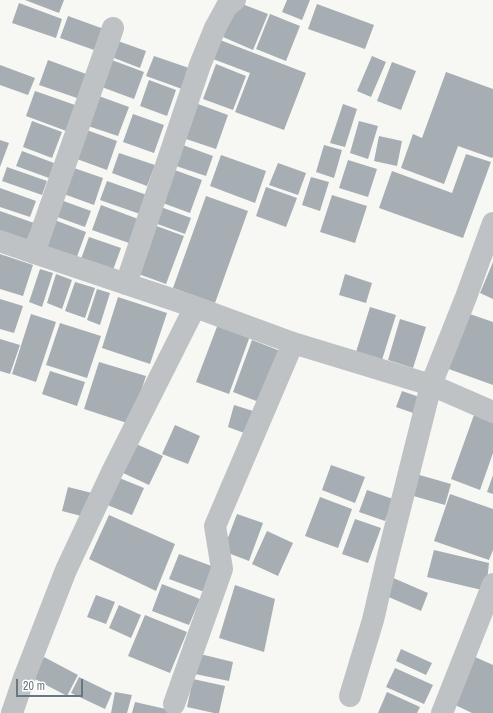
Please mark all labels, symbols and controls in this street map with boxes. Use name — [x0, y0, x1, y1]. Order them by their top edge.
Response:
scale bar — [18, 671, 85, 697]
text: 20 m — [23, 678, 45, 694]

